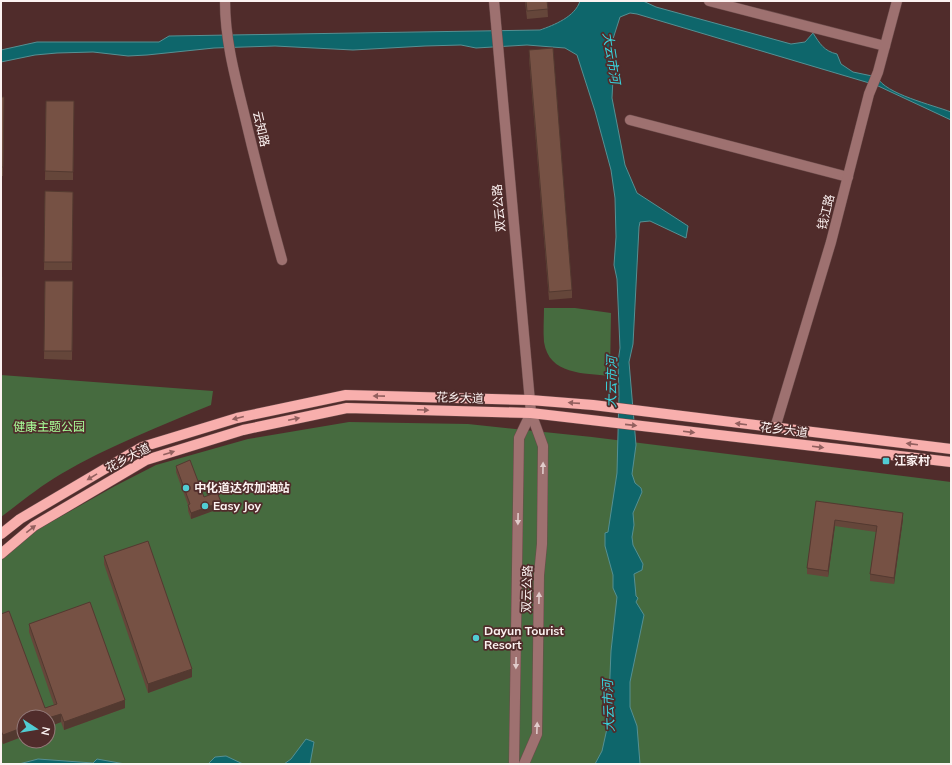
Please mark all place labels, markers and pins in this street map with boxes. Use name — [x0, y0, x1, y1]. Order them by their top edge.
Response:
place label: 江家村 — [894, 453, 930, 468]
marker: 江家村 — [881, 456, 891, 466]
place label: 中化道达尔加油站 — [194, 480, 290, 495]
marker: 中化道达尔加油站 — [181, 483, 191, 493]
place label: Easy Joy — [213, 498, 262, 513]
marker: Easy Joy — [200, 501, 210, 511]
place label: Dayun Tourist Resort — [484, 623, 564, 652]
marker: Dayun Tourist Resort — [471, 633, 481, 643]

